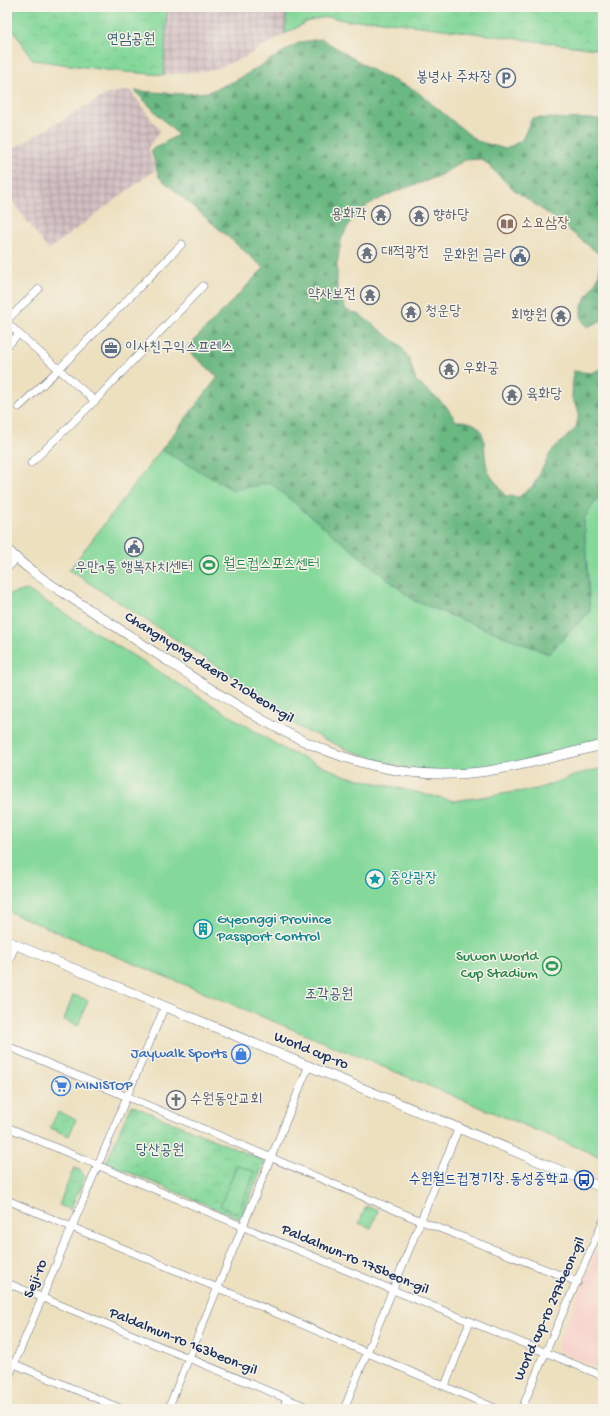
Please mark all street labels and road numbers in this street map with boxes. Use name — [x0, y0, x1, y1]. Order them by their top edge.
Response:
street label: Changnyong-daero 210beon-gil — [121, 608, 297, 728]
street label: World cup-ro — [271, 1028, 351, 1074]
street label: Paldalmun-ro 175beon-gil — [278, 1220, 432, 1299]
street label: World cup-ro 297beon-gil — [510, 1234, 590, 1384]
street label: Seji-ro — [20, 1257, 52, 1301]
street label: Paldalmun-ro 163beon-gil — [105, 1304, 260, 1380]

